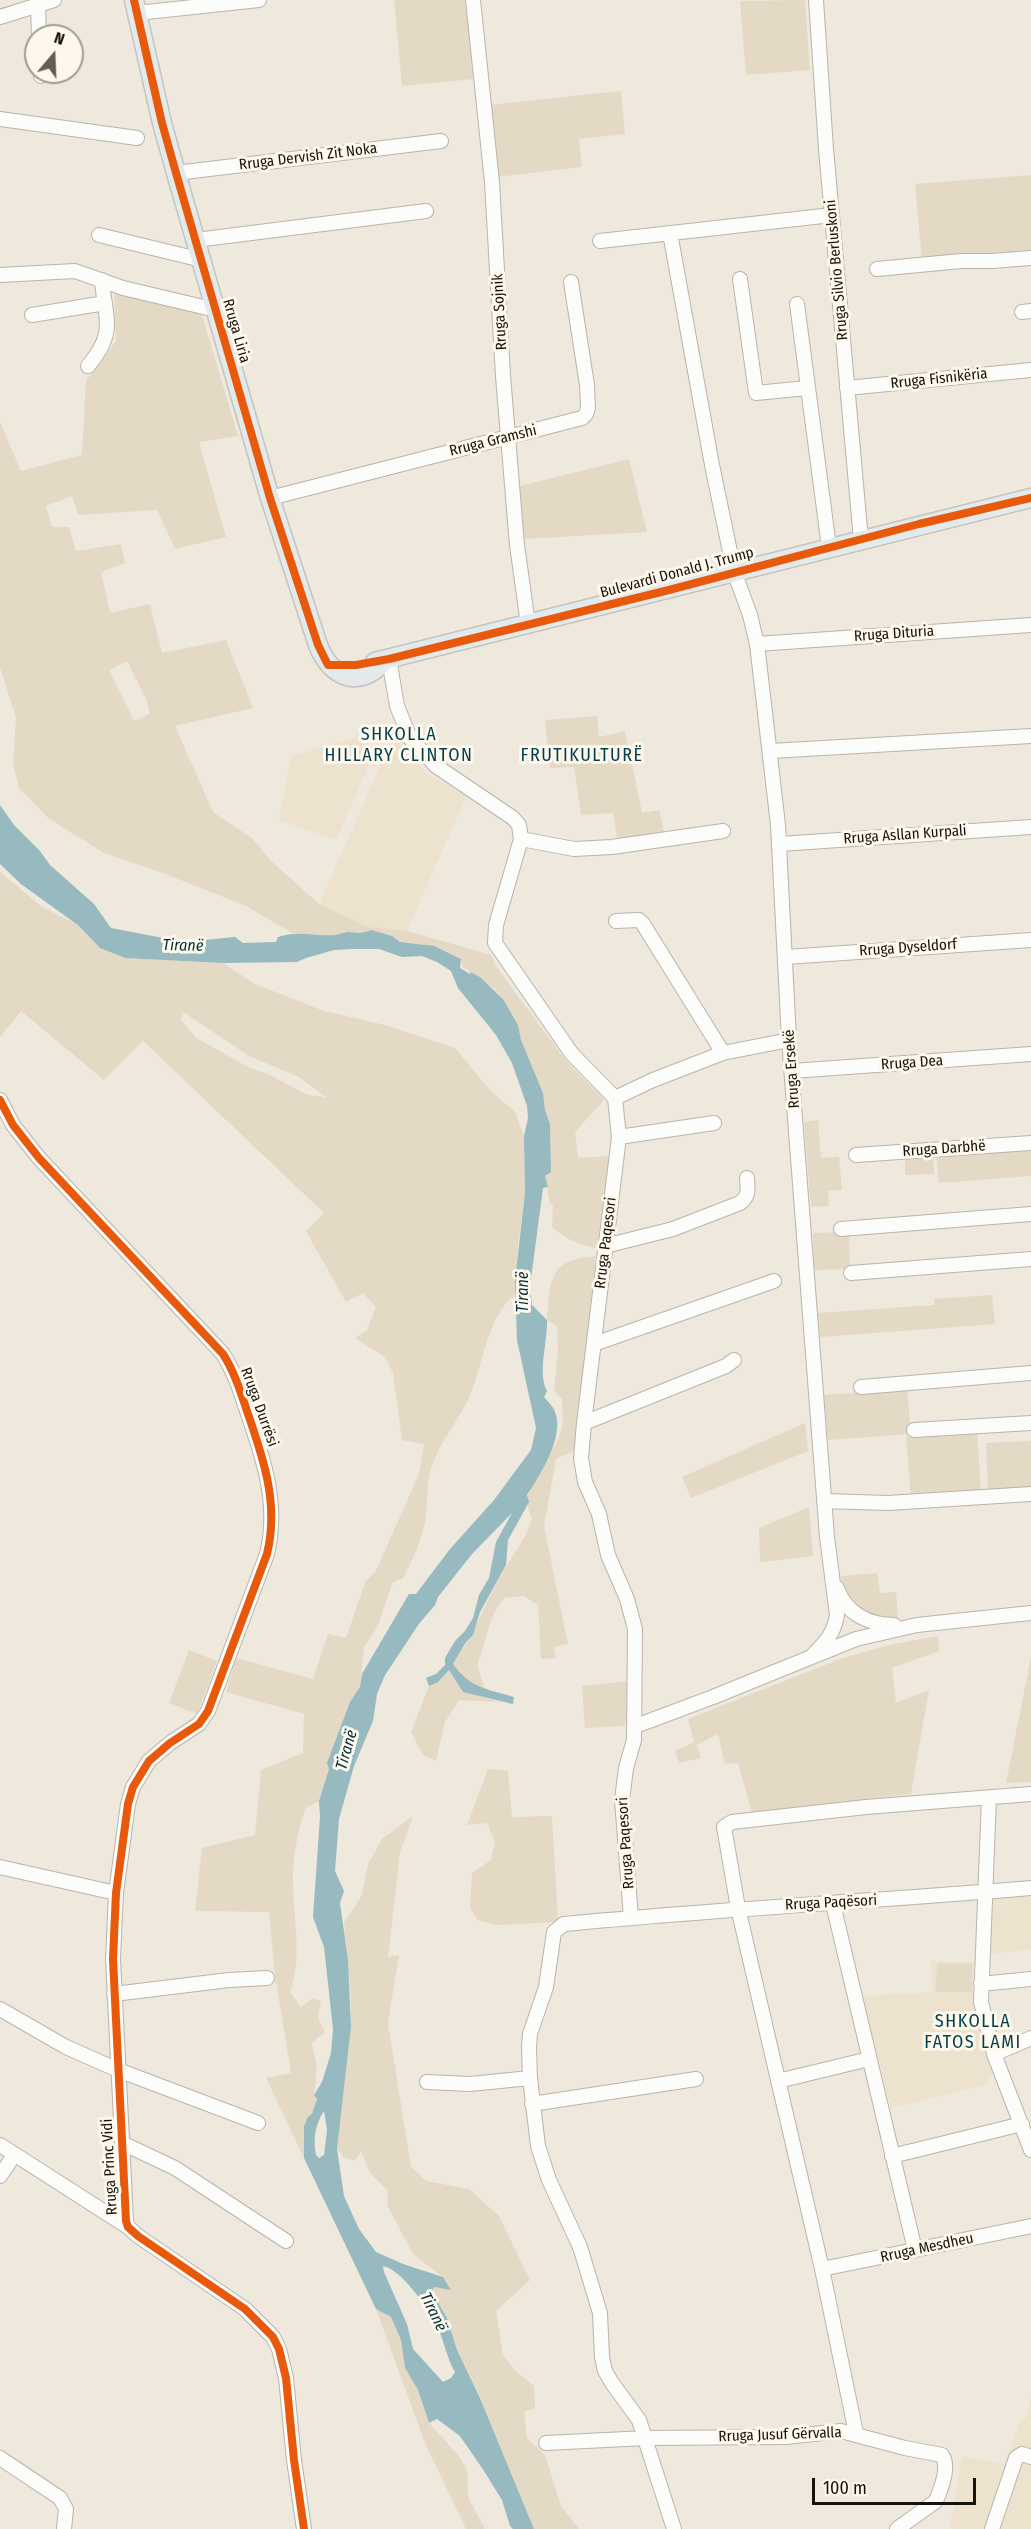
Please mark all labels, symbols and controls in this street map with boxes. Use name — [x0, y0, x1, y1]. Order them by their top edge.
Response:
north arrow — [24, 24, 84, 84]
text: N — [52, 28, 67, 49]
street label: Rruga Dervish Zit Noka — [238, 140, 378, 174]
street label: Rruga Silvio Berluskoni — [822, 199, 852, 341]
street label: Rruga Sojnik — [489, 273, 511, 351]
street label: Rruga Liria — [218, 297, 254, 365]
street label: Rruga Fisnikëria — [890, 365, 988, 393]
street label: Rruga Gramshi — [448, 421, 538, 461]
street label: Bulevardi Donald J. Trump — [598, 544, 756, 602]
street label: Rruga Dituria — [853, 622, 935, 646]
district label: SHKOLLA HILLARY CLINTON — [325, 724, 473, 766]
district label: FRUTIKULTURË — [521, 745, 643, 767]
street label: Rruga Asllan Kurpali — [843, 822, 967, 848]
water label: Tiranë — [162, 936, 204, 956]
street label: Rruga Dyseldorf — [859, 936, 957, 960]
street label: Rruga Ersekë — [780, 1029, 804, 1109]
street label: Rruga Dea — [880, 1052, 944, 1074]
street label: Rruga Darbhë — [902, 1137, 986, 1161]
street label: Rruga Paqesori — [591, 1196, 621, 1290]
water label: Tiranë — [514, 1272, 534, 1312]
street label: Rruga Durrësi — [236, 1365, 282, 1449]
water label: Tiranë — [332, 1728, 362, 1772]
street label: Rruga Paqesori — [614, 1796, 638, 1890]
street label: Rruga Paqësori — [785, 1892, 877, 1914]
district label: SHKOLLA FATOS LAMI — [924, 2011, 1022, 2054]
street label: Rruga Princ Vidi — [98, 2118, 122, 2216]
street label: Rruga Mesdheu — [879, 2229, 975, 2267]
water label: Tiranë — [415, 2289, 451, 2335]
street label: Rruga Jusuf Gërvalla — [718, 2424, 842, 2446]
scale bar — [815, 2466, 978, 2504]
text: 100 m — [823, 2477, 867, 2499]

